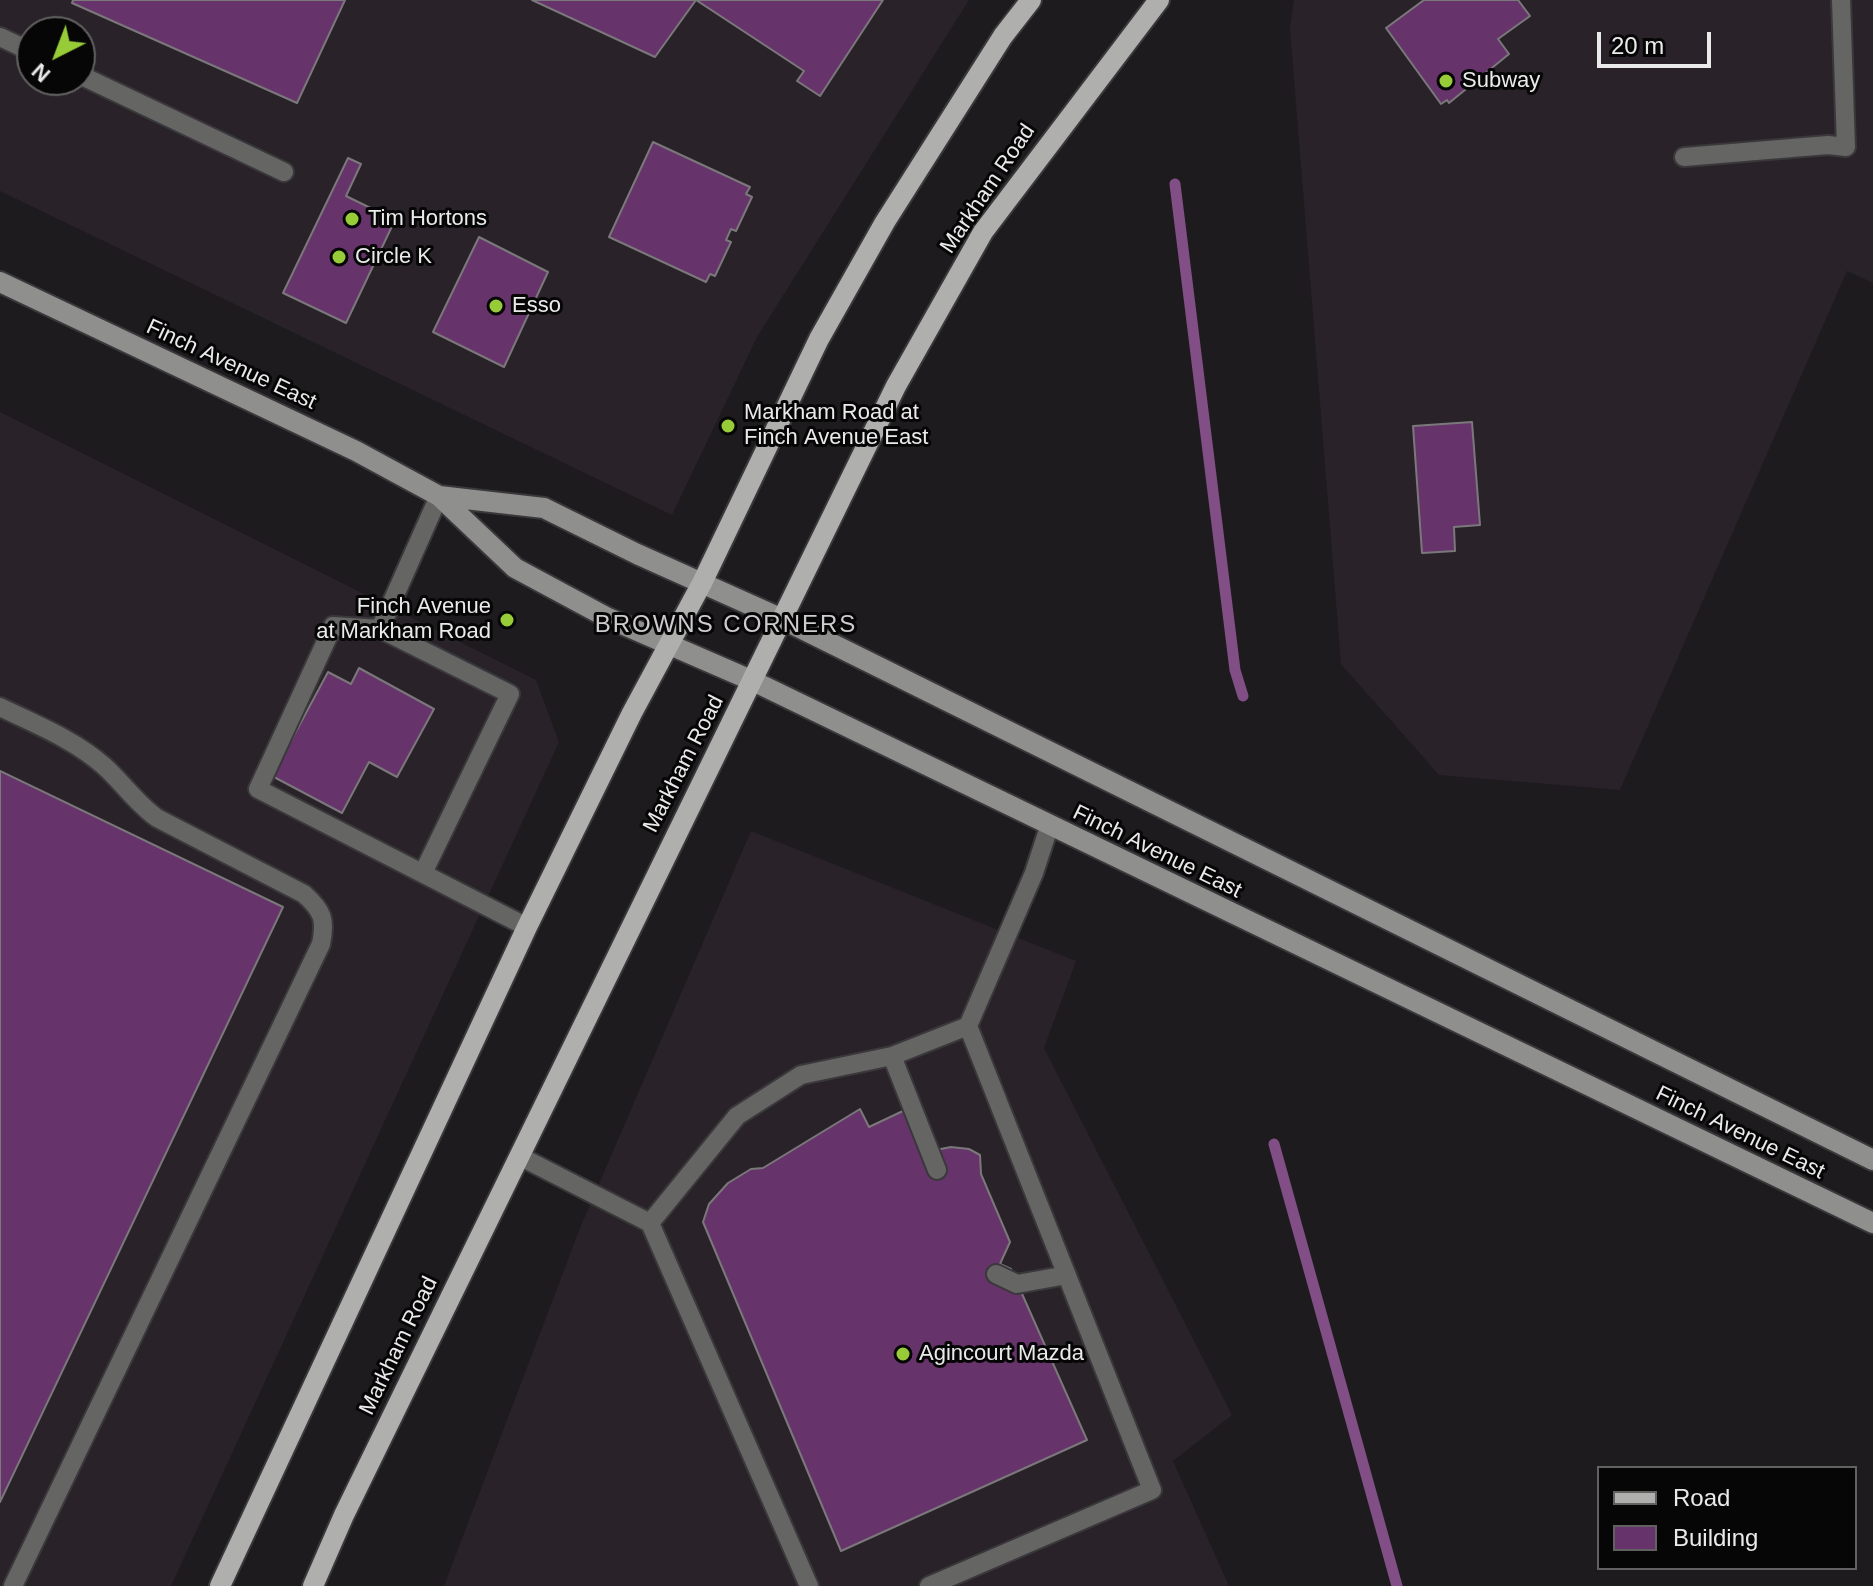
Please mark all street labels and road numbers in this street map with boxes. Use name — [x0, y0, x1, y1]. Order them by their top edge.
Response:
street label: Markham Road — [935, 119, 1041, 259]
street label: Finch Avenue East — [142, 314, 320, 416]
street label: Markham Road — [638, 691, 730, 837]
street label: Finch Avenue East — [1068, 800, 1246, 904]
street label: Finch Avenue East — [1651, 1081, 1829, 1185]
street label: Markham Road — [354, 1273, 444, 1419]

